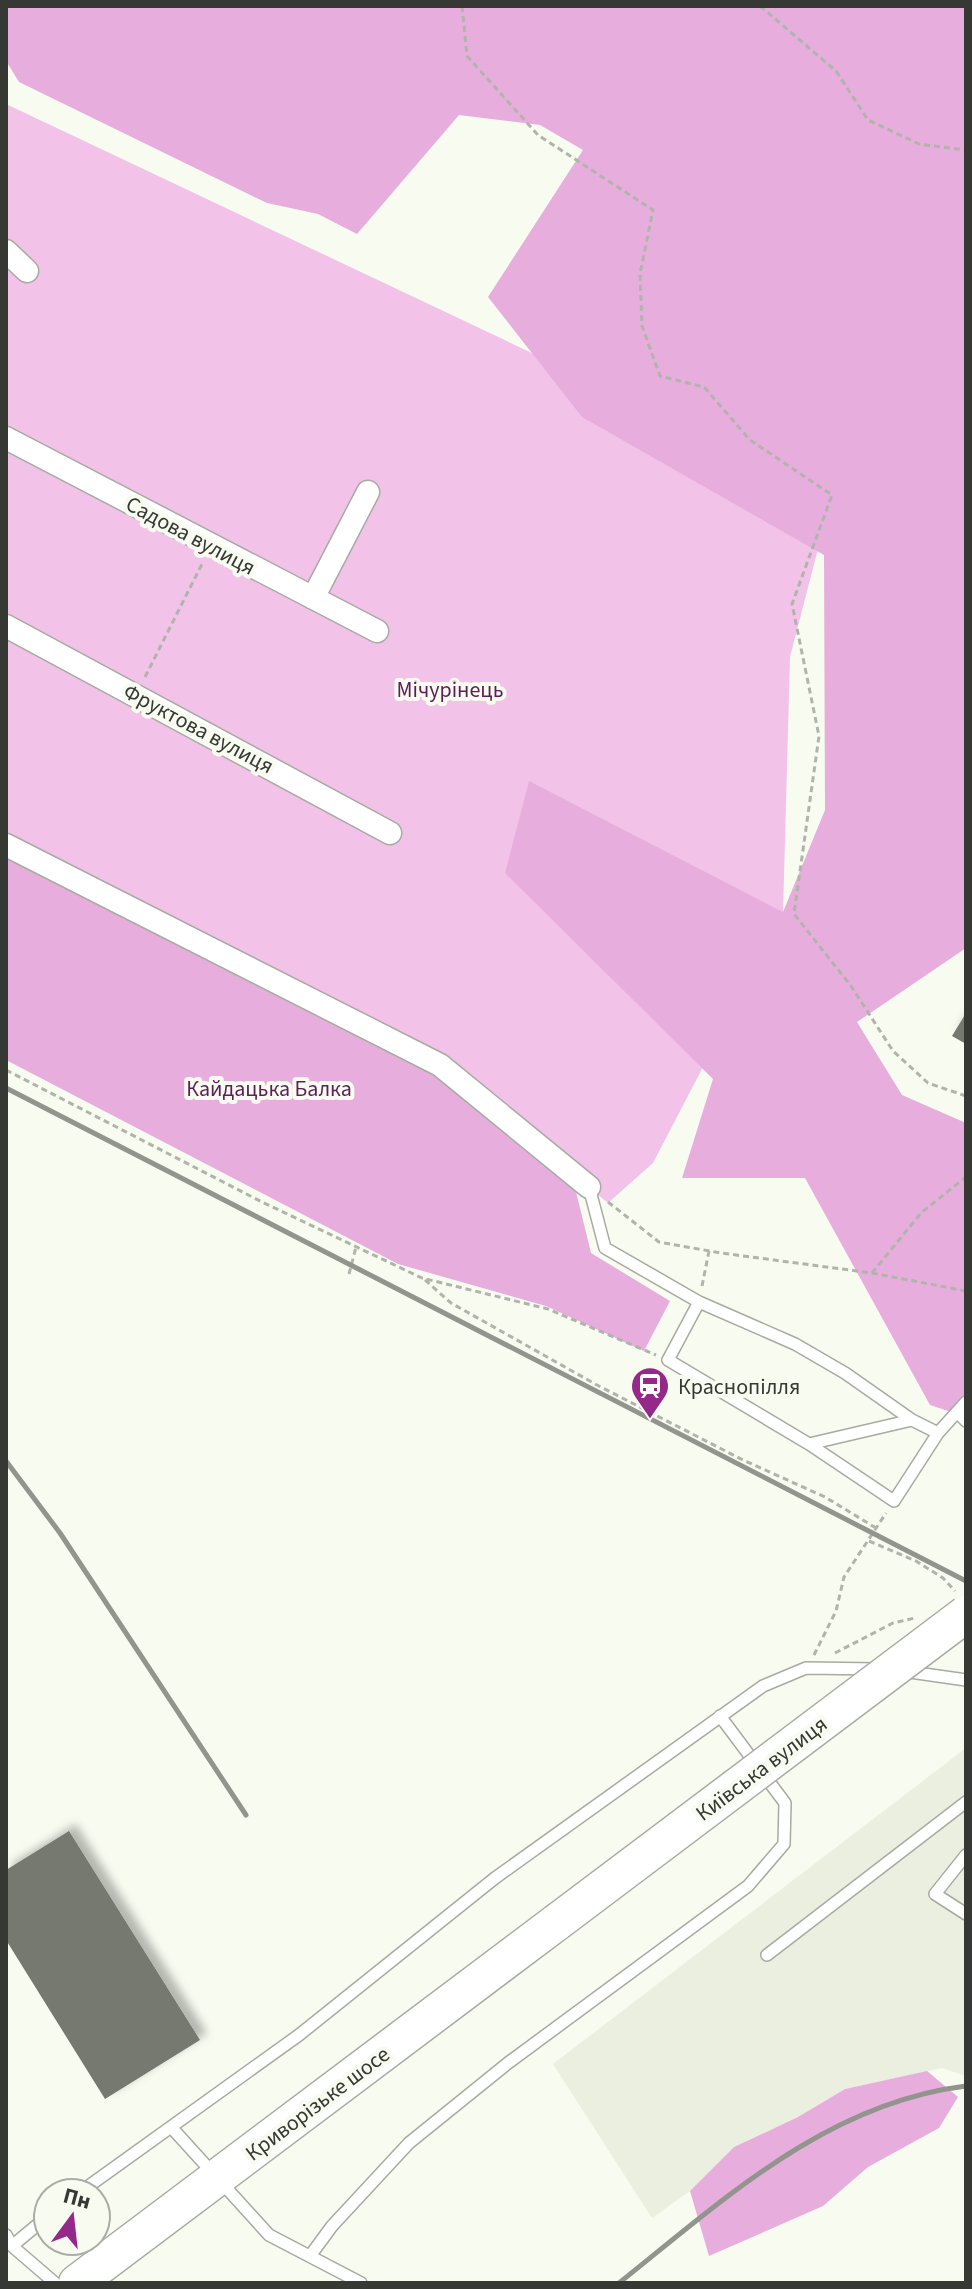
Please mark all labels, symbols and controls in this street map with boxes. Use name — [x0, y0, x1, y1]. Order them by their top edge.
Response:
street label: Садова вулиця — [120, 488, 261, 584]
park label: Мічурінець — [397, 674, 503, 706]
street label: Фруктова вулиця — [118, 676, 279, 782]
park label: Кайдацька Балка — [186, 1073, 352, 1105]
station icon: Краснопілля — [629, 1365, 671, 1420]
place label: Краснопілля — [678, 1371, 800, 1403]
street label: Київська вулиця — [689, 1709, 834, 1829]
street label: Криворізьке шосе — [239, 2039, 397, 2169]
north arrow — [32, 2177, 112, 2257]
text: Пн — [60, 2180, 94, 2218]

